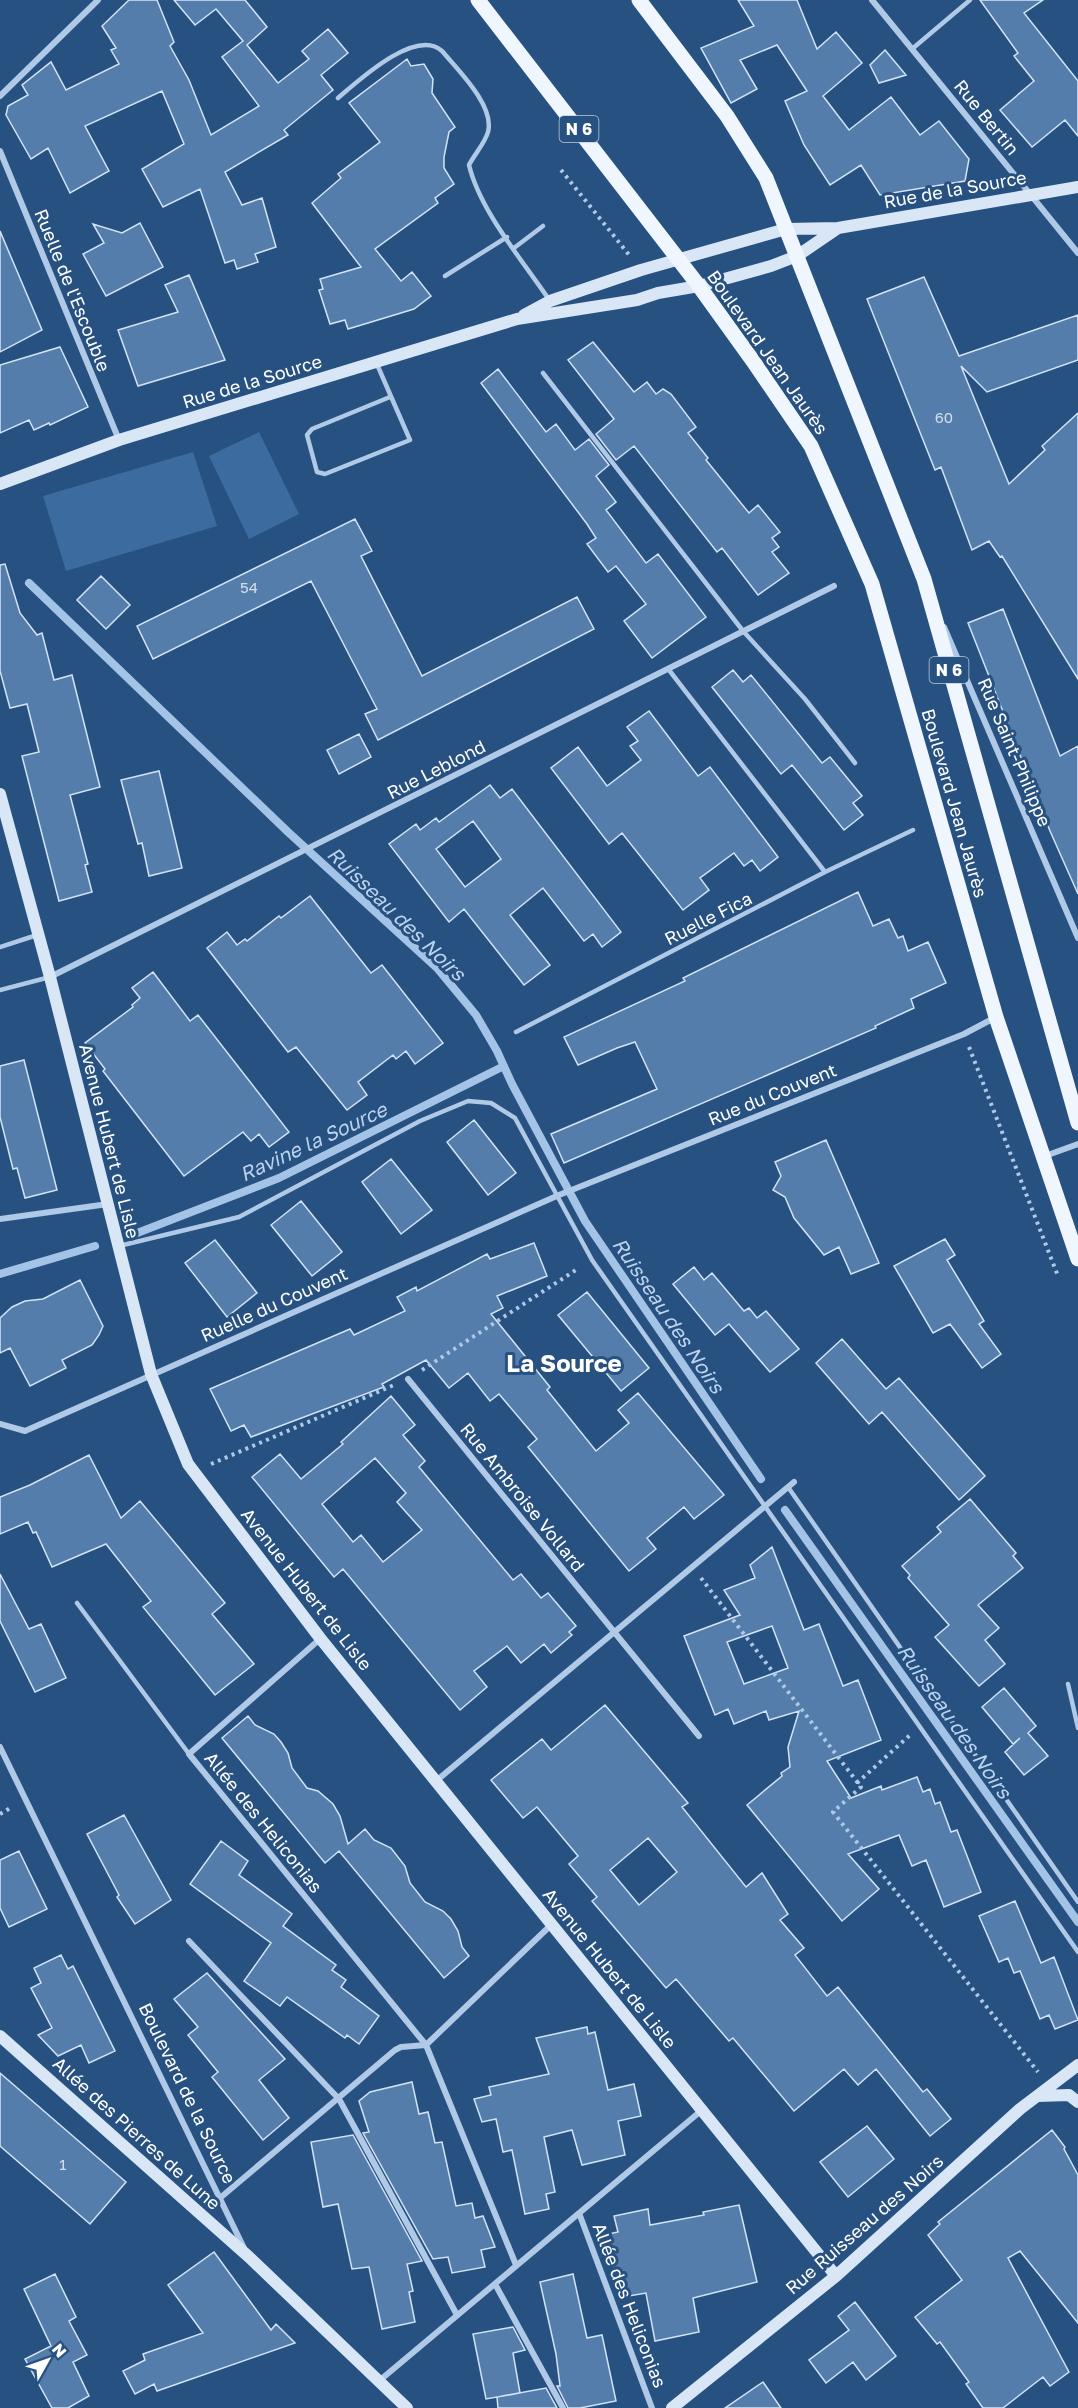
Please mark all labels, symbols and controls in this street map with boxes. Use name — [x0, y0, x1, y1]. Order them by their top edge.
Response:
street label: Rue Bertin — [950, 75, 1024, 159]
road number: N 6 — [560, 116, 598, 142]
street label: Rue de la Source — [882, 166, 1028, 212]
street label: Ruelle de l'Escouble — [30, 205, 116, 375]
street label: Boulevard Jean Jaurès — [703, 266, 833, 438]
street label: Rue de la Source — [180, 349, 324, 413]
house number: 60 — [935, 408, 953, 426]
house number: 54 — [240, 578, 258, 596]
road number: N 6 — [930, 657, 968, 683]
street label: Rue Saint-Philippe — [974, 674, 1056, 830]
street label: Boulevard Jean Jaurès — [917, 706, 993, 900]
street label: Rue Leblond — [383, 735, 489, 803]
water label: Ruisseau des Noirs — [323, 841, 472, 986]
street label: Ruelle Fica — [661, 887, 755, 949]
street label: Avenue Hubert de Lisle — [75, 1041, 145, 1241]
street label: Rue du Couvent — [705, 1058, 839, 1130]
water label: Ravine la Source — [236, 1096, 392, 1186]
water label: Ruisseau des Noirs — [608, 1233, 731, 1398]
street label: Ruelle du Couvent — [197, 1262, 351, 1346]
district label: La Source — [506, 1348, 622, 1377]
street label: Rue Ambroise Vollard — [456, 1418, 590, 1576]
street label: Avenue Hubert de Lisle — [237, 1503, 377, 1675]
water label: Ruisseau des Noirs — [893, 1639, 1018, 1804]
street label: Allée des Heliconias — [200, 1747, 328, 1897]
street label: Avenue Hubert de Lisle — [539, 1883, 681, 2053]
street label: Boulevard de la Source — [135, 1999, 241, 2187]
street label: Allée des Pierres de Lune — [49, 2052, 225, 2214]
street label: Rue Ruisseau des Noirs — [781, 2150, 947, 2298]
house number: 1 — [59, 2155, 67, 2173]
street label: Allée des Heliconias — [588, 2219, 672, 2391]
north arrow — [18, 2330, 78, 2390]
text: N — [48, 2339, 71, 2361]

